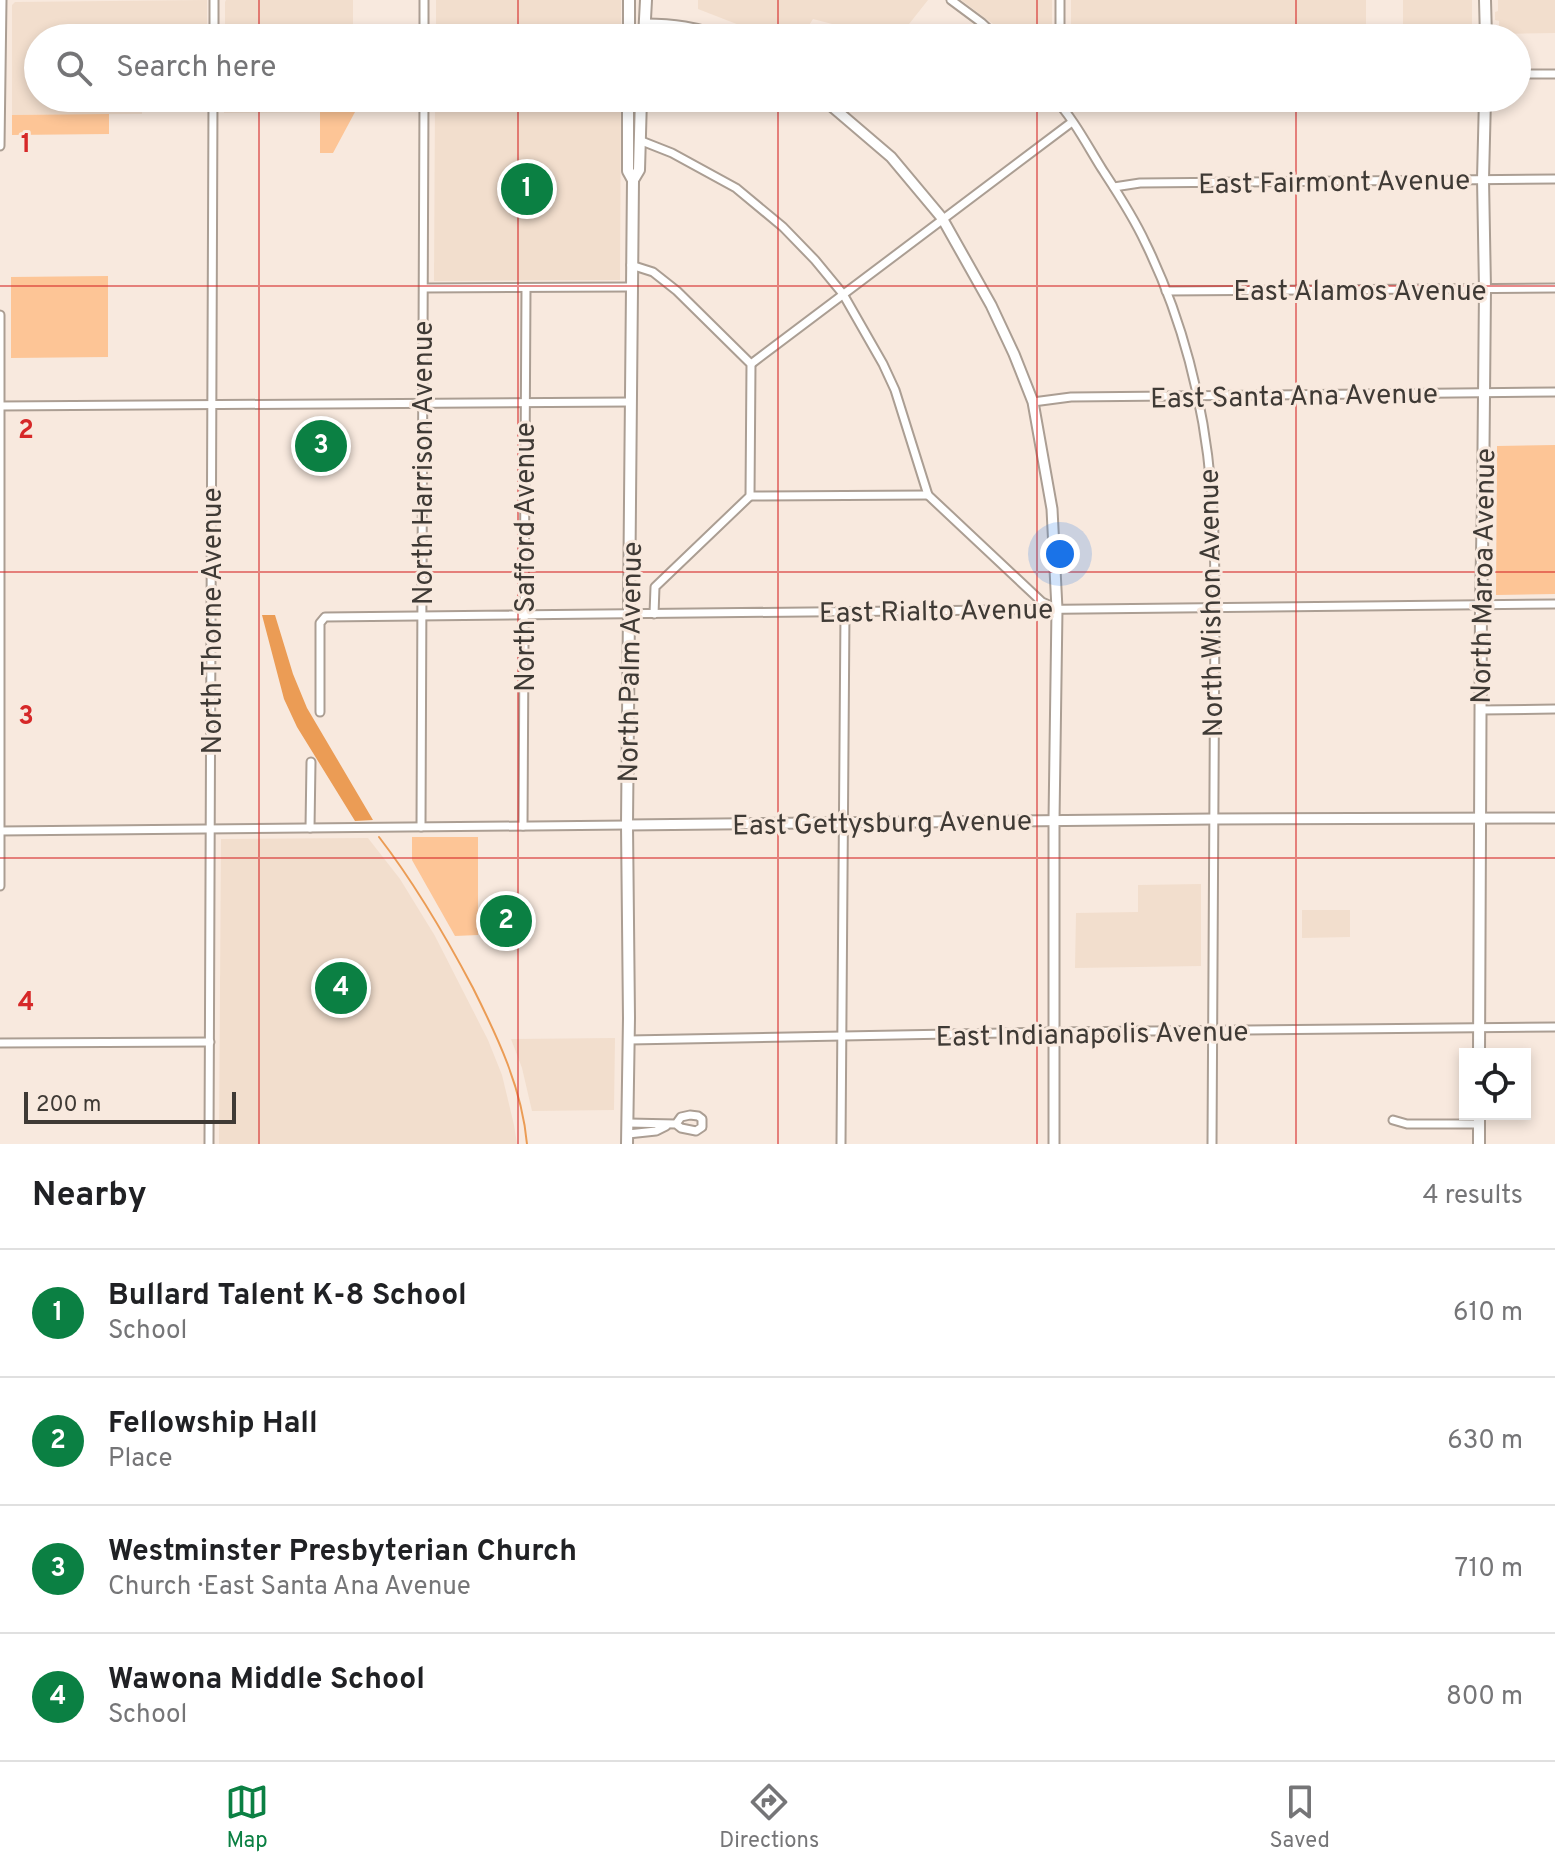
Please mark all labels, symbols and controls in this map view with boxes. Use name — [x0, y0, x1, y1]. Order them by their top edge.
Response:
search box — [24, 24, 1531, 112]
icon: search — [52, 46, 96, 90]
text: Search here — [116, 50, 276, 87]
text: 1 — [21, 129, 31, 162]
pin: 1 — [501, 159, 553, 219]
street label: East Fairmont Avenue — [1198, 164, 1470, 204]
street label: East Alamos Avenue — [1233, 275, 1487, 311]
street label: North Harrison Avenue — [407, 321, 443, 605]
street label: East Santa Ana Avenue — [1150, 377, 1438, 419]
text: 2 — [18, 415, 34, 448]
pin: 3 — [295, 416, 347, 476]
street label: North Safford Avenue — [509, 422, 545, 692]
street label: North Maroa Avenue — [1465, 448, 1505, 704]
street label: North Wishon Avenue — [1193, 468, 1233, 738]
street label: North Thorne Avenue — [196, 488, 232, 754]
your location — [1040, 534, 1080, 574]
street label: North Palm Avenue — [612, 541, 652, 783]
street label: East Rialto Avenue — [819, 593, 1053, 633]
text: 3 — [18, 701, 34, 734]
street label: East Gettysburg Avenue — [732, 804, 1032, 846]
pin: 2 — [480, 891, 532, 951]
pin: 4 — [315, 958, 367, 1018]
text: 4 — [18, 987, 34, 1020]
street label: East Indianapolis Avenue — [935, 1015, 1249, 1057]
map controls — [1459, 1048, 1531, 1120]
button: locate — [1459, 1048, 1531, 1120]
scale bar — [24, 1088, 236, 1124]
text: 200 m — [36, 1092, 101, 1119]
text: Nearby — [32, 1175, 147, 1218]
text: 4 results — [1422, 1180, 1523, 1213]
text: Bullard Talent K-8 School — [108, 1278, 467, 1315]
text: 1 — [53, 1297, 63, 1330]
text: 610 m — [1453, 1297, 1523, 1330]
text: School — [108, 1315, 187, 1348]
text: Fellowship Hall — [108, 1406, 318, 1443]
text: 2 — [50, 1425, 66, 1458]
text: 630 m — [1447, 1425, 1523, 1458]
text: Place — [108, 1443, 172, 1476]
text: Westminster Presbyterian Church — [108, 1534, 577, 1571]
text: 3 — [50, 1553, 66, 1586]
text: 710 m — [1454, 1553, 1523, 1586]
text: Church · East Santa Ana Avenue — [108, 1571, 471, 1604]
text: Wawona Middle School — [108, 1662, 425, 1699]
text: 4 — [50, 1681, 66, 1714]
text: 800 m — [1446, 1681, 1523, 1714]
text: School — [108, 1699, 187, 1732]
tab: Map — [225, 1780, 269, 1855]
tab: Directions — [719, 1780, 819, 1855]
tab: Saved — [1269, 1780, 1330, 1855]

